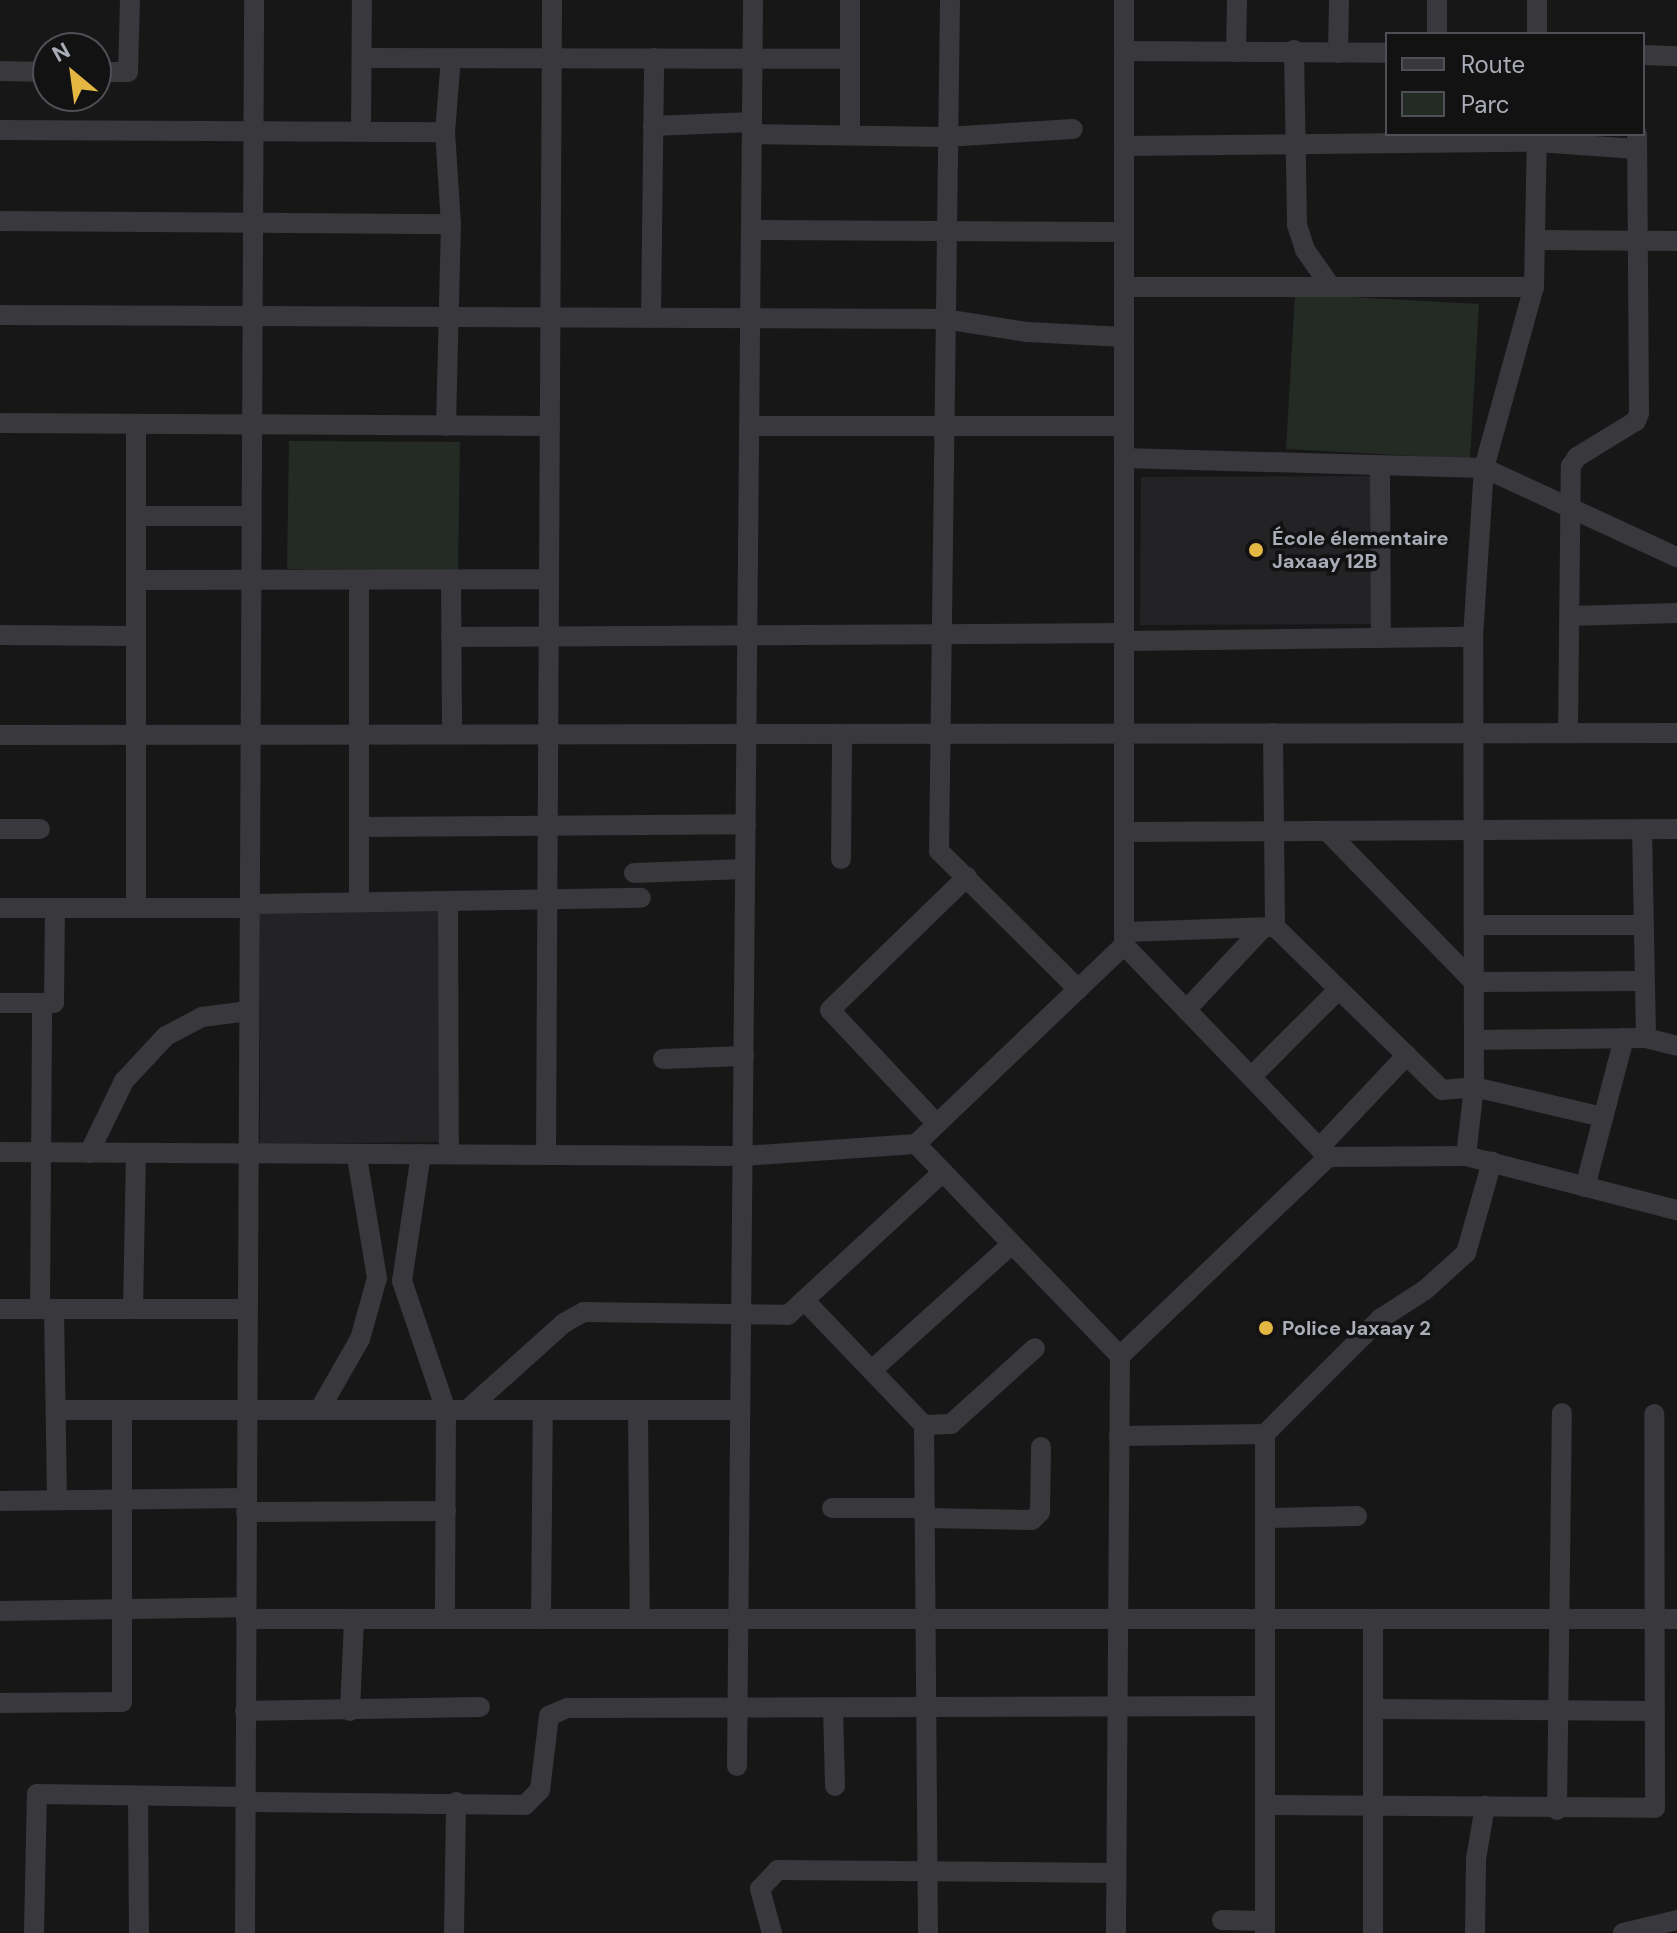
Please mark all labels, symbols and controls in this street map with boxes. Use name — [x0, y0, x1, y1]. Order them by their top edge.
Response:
north arrow — [32, 32, 112, 112]
legend — [1385, 32, 1645, 136]
text: N — [47, 36, 75, 69]
text: Route — [1461, 49, 1525, 80]
text: Parc — [1461, 89, 1510, 120]
place label: École élementaire Jaxaay 12B — [1272, 526, 1449, 573]
marker: École élementaire Jaxaay 12B — [1247, 541, 1265, 559]
place label: Police Jaxaay 2 — [1282, 1316, 1431, 1340]
marker: Police Jaxaay 2 — [1257, 1319, 1275, 1337]

